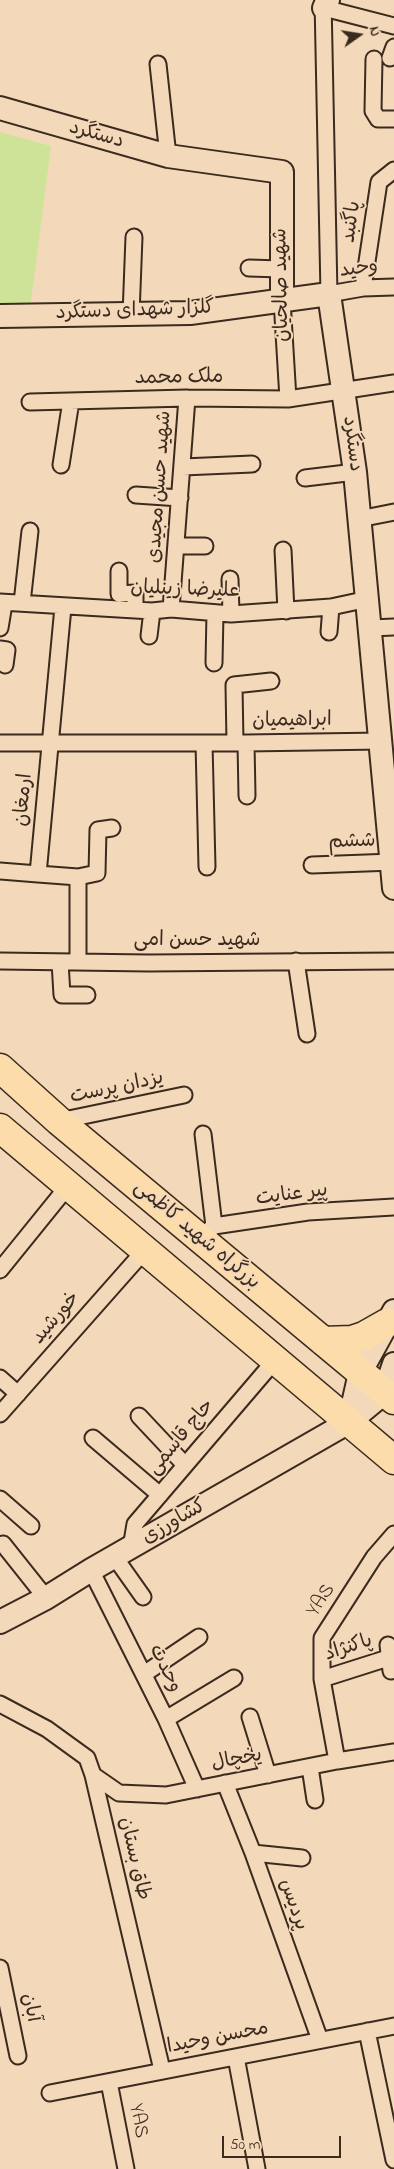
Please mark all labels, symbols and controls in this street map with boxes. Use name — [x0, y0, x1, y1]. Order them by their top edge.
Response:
north arrow — [334, 10, 384, 60]
text: N — [363, 25, 385, 38]
street label: دستگرد — [66, 117, 126, 155]
street label: پاگنبد — [338, 200, 368, 244]
street label: شهید صالحیان — [270, 228, 296, 342]
street label: وحید — [338, 256, 380, 284]
street label: گلزار شهدای دستگرد — [55, 297, 215, 327]
street label: ملک محمد — [134, 366, 224, 392]
street label: شهید حسن مجیدی — [144, 410, 178, 564]
street label: دستگرد — [336, 415, 366, 473]
street label: علیرضا زینلیان — [130, 577, 240, 605]
street label: ابراهیمیان — [252, 709, 332, 735]
street label: ارمغان — [11, 772, 39, 828]
street label: ششم — [328, 830, 376, 856]
street label: شهید حسن امی — [133, 930, 261, 954]
street label: یزدان پرست — [68, 1067, 166, 1111]
street label: بزرگراه شهید کاظمی — [128, 1176, 264, 1296]
street label: پیر عنایت — [255, 1180, 329, 1212]
street label: خورشید — [28, 1288, 86, 1350]
street label: حاج قاسمی — [143, 1395, 221, 1481]
street label: کشاورزی — [139, 1495, 211, 1551]
street label: YAS — [303, 1580, 341, 1622]
street label: پاکنژاد — [322, 1630, 376, 1668]
street label: وحدت — [142, 1641, 186, 1697]
street label: یخچال — [210, 1744, 264, 1778]
street label: طاق بستان — [112, 1815, 154, 1903]
street label: پردیس — [272, 1876, 312, 1934]
street label: آبان — [14, 1991, 44, 2025]
street label: محسن وحیدا — [165, 2017, 271, 2061]
street label: YAS — [122, 2102, 152, 2140]
scale bar — [224, 2126, 343, 2158]
text: 50 m — [230, 2134, 260, 2156]

